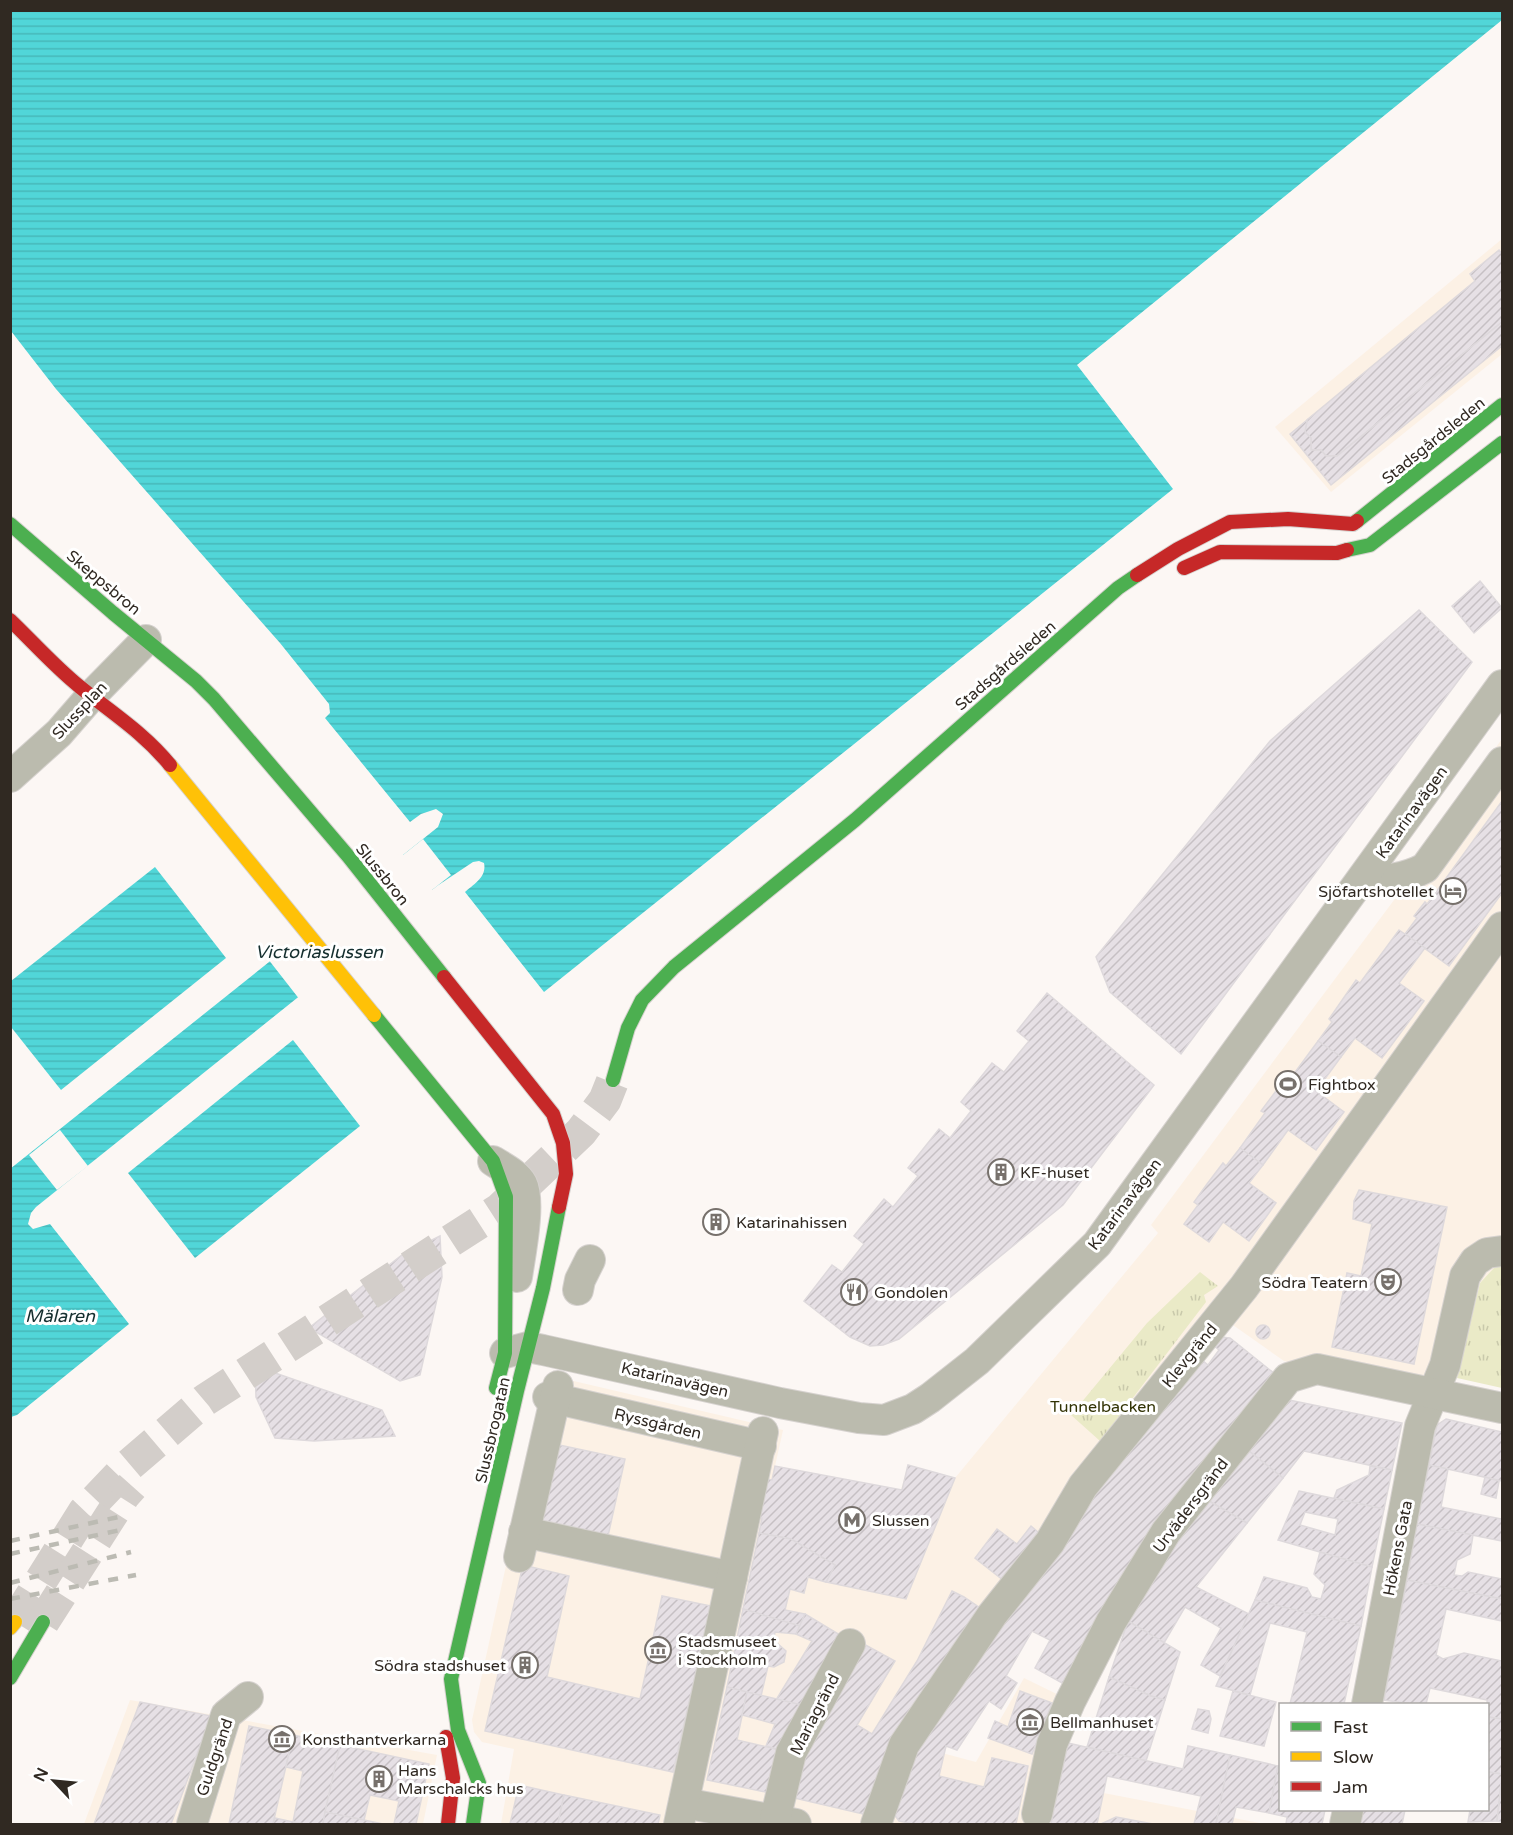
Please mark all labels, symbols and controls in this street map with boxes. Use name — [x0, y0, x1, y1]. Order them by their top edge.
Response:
street label: Stadsgårdsleden — [1378, 393, 1489, 489]
street label: Skeppsbron — [62, 546, 145, 620]
street label: Stadsgårdsleden — [951, 617, 1060, 715]
street label: Slussplan — [48, 678, 111, 744]
street label: Katarinavägen — [1372, 762, 1452, 863]
street label: Slussbron — [351, 839, 413, 910]
hotel icon: Sjöfartshotellet — [1438, 876, 1468, 906]
place label: Sjöfartshotellet — [1318, 882, 1434, 902]
water label: Victoriaslussen — [255, 941, 384, 963]
sports icon: Fightbox — [1273, 1069, 1303, 1099]
place label: Fightbox — [1308, 1075, 1376, 1095]
street label: Katarinavägen — [1084, 1155, 1166, 1254]
building icon: KF-huset — [986, 1157, 1016, 1187]
place label: KF-huset — [1020, 1163, 1089, 1183]
building icon: Katarinahissen — [701, 1207, 731, 1237]
place label: Katarinahissen — [736, 1213, 847, 1233]
theatre icon: Södra Teatern — [1373, 1267, 1403, 1297]
place label: Södra Teatern — [1262, 1273, 1368, 1293]
restaurant icon: Gondolen — [839, 1277, 869, 1307]
place label: Gondolen — [874, 1283, 948, 1303]
water label: Mälaren — [25, 1305, 96, 1327]
street label: Klevgränd — [1158, 1319, 1222, 1392]
street label: Katarinavägen — [619, 1358, 730, 1402]
street label: Slussbrogatan — [471, 1375, 515, 1485]
park label: Tunnelbacken — [1050, 1397, 1156, 1417]
street label: Ryssgården — [612, 1404, 703, 1444]
street label: Urvädersgränd — [1149, 1454, 1233, 1557]
street label: Hökens Gata — [1379, 1499, 1417, 1598]
metro station icon: Slussen — [837, 1505, 867, 1535]
place label: Slussen — [872, 1511, 930, 1531]
place label: Stadsmuseet i Stockholm — [678, 1632, 777, 1670]
museum icon: Stadsmuseet i Stockholm — [643, 1635, 673, 1665]
building icon: Södra stadshuset — [510, 1650, 540, 1680]
place label: Södra stadshuset — [374, 1656, 506, 1676]
street label: Mariagränd — [786, 1670, 844, 1758]
legend — [1279, 1703, 1489, 1811]
museum icon: Bellmanhuset — [1015, 1707, 1045, 1737]
place label: Bellmanhuset — [1050, 1713, 1154, 1733]
street label: Guldgränd — [192, 1716, 238, 1799]
text: Fast — [1333, 1716, 1368, 1738]
museum icon: Konsthantverkarna — [267, 1724, 297, 1754]
place label: Konsthantverkarna — [302, 1730, 446, 1750]
text: Slow — [1333, 1746, 1374, 1768]
north arrow — [24, 1751, 84, 1811]
place label: Hans Marschalcks hus — [398, 1761, 524, 1799]
building icon: Hans Marschalcks hus — [364, 1764, 394, 1794]
text: N — [30, 1765, 53, 1785]
text: Jam — [1333, 1776, 1368, 1798]

